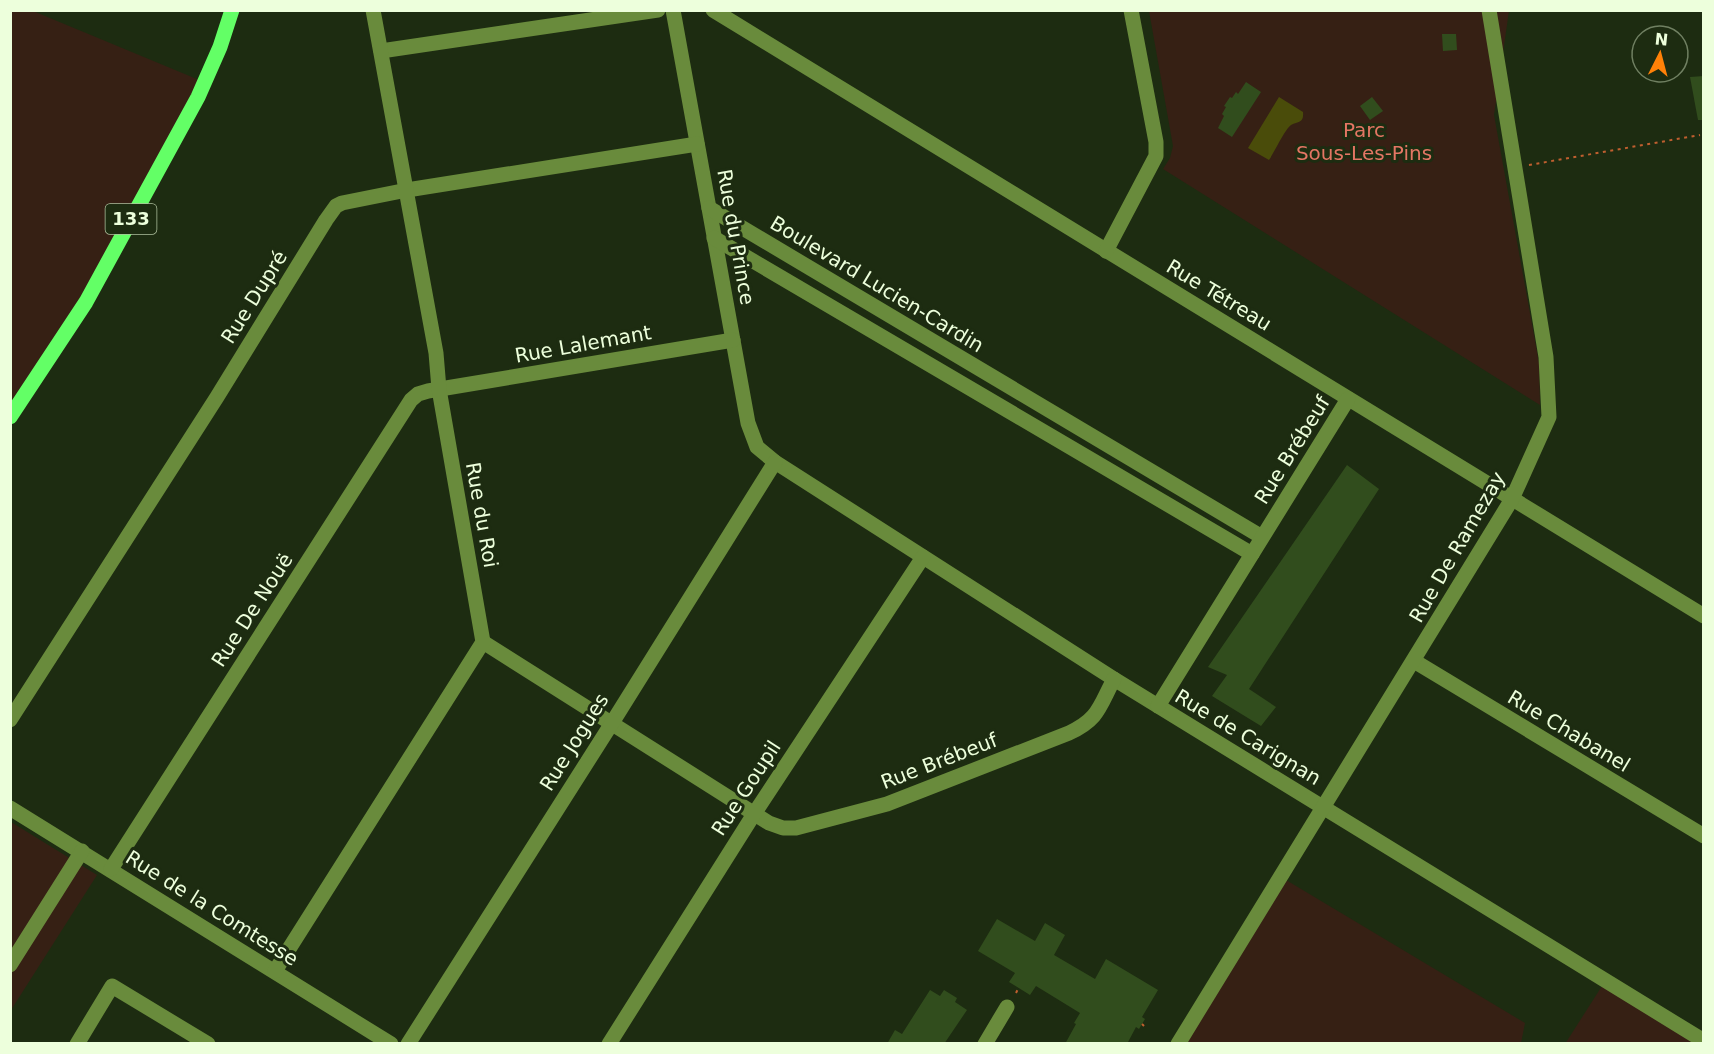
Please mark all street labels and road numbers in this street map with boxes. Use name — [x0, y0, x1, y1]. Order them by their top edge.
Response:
street label: Rue du Prince — [712, 167, 760, 307]
road number: 133 — [106, 204, 156, 234]
street label: Boulevard Lucien-Cardin — [766, 211, 988, 357]
street label: Rue Dupré — [216, 246, 292, 348]
street label: Rue Tétreau — [1162, 254, 1276, 336]
street label: Rue Lalemant — [513, 320, 653, 368]
street label: Rue Brébeuf — [1249, 391, 1335, 508]
street label: Rue du Roi — [461, 460, 503, 570]
street label: Rue De Ramezay — [1404, 467, 1510, 627]
street label: Rue De Nouë — [206, 549, 298, 671]
street label: Rue de Carignan — [1171, 684, 1325, 790]
street label: Rue Chabanel — [1503, 685, 1635, 777]
street label: Rue Jogues — [535, 689, 613, 795]
street label: Rue Brébeuf — [877, 727, 1002, 794]
street label: Rue Goupil — [706, 736, 786, 840]
street label: Rue de la Comtesse — [121, 845, 303, 971]

